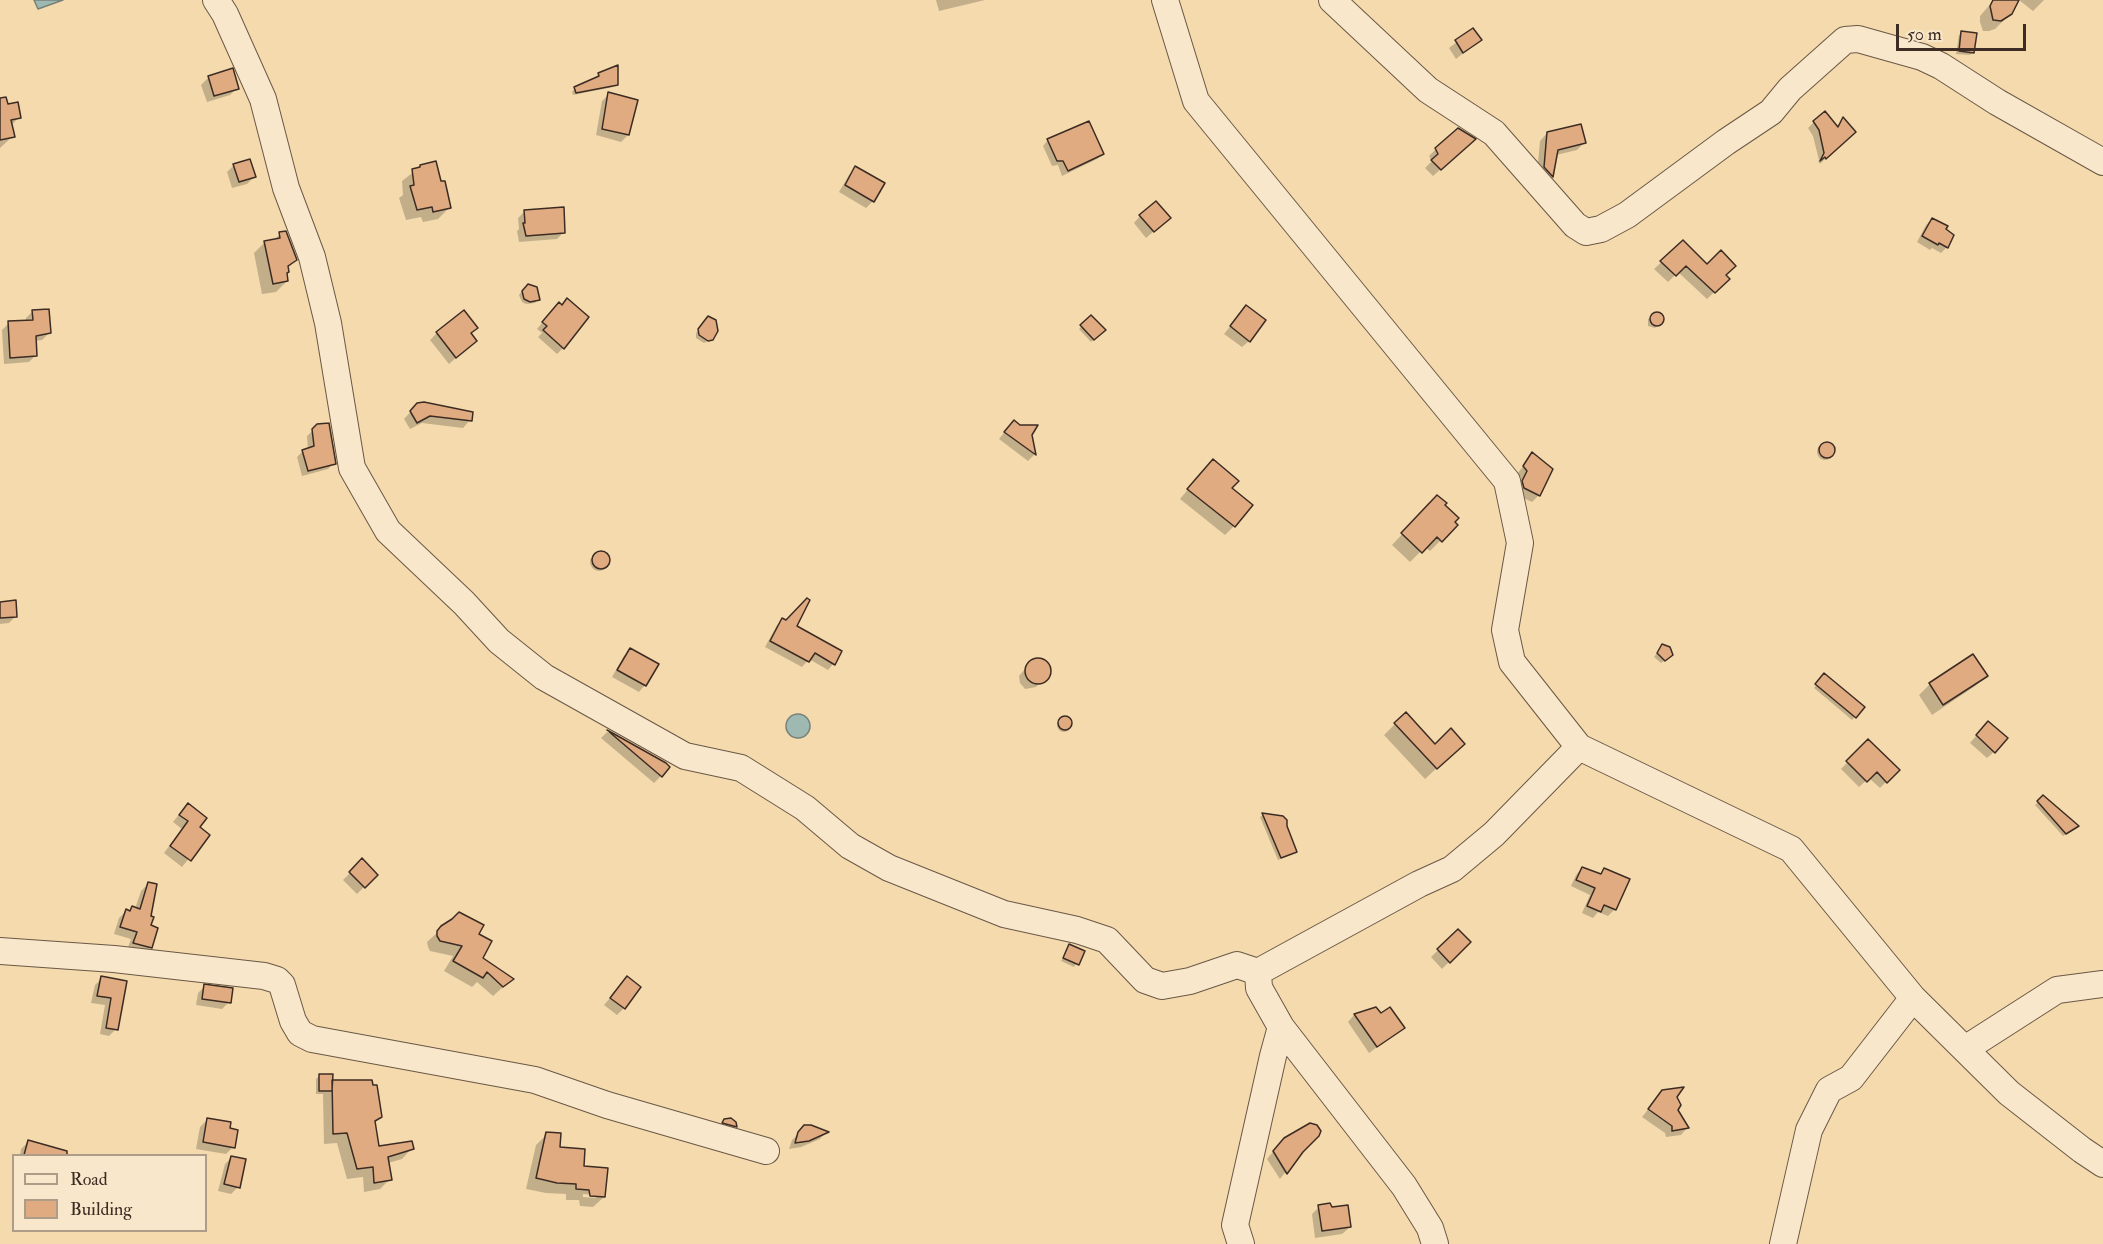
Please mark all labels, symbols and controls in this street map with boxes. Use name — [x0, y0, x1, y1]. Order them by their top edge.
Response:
scale bar — [1899, 12, 2030, 50]
text: 50 m — [1907, 23, 1942, 46]
legend — [12, 1154, 207, 1232]
text: Road — [70, 1168, 108, 1191]
text: Building — [70, 1198, 132, 1221]

